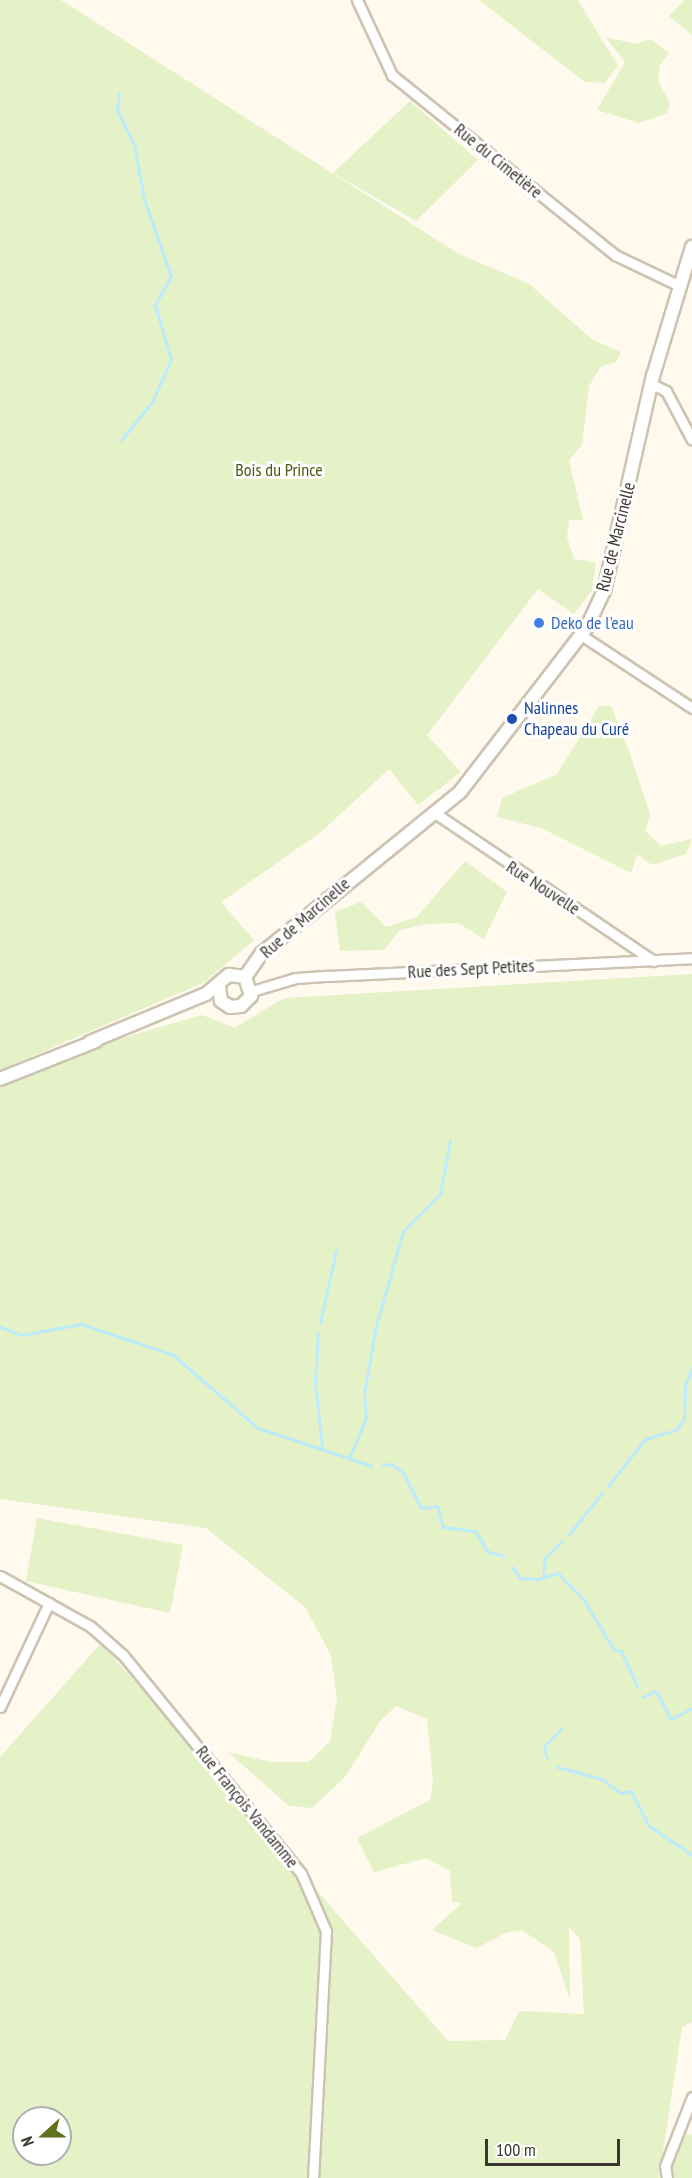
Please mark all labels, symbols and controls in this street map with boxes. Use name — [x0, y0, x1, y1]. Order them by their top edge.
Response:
street label: Rue du Cimetière — [450, 119, 546, 203]
park label: Bois du Prince — [235, 459, 323, 481]
street label: Rue de Marcinelle — [592, 480, 640, 594]
place label: Deko de l'eau — [551, 612, 634, 634]
marker: Deko de l'eau — [532, 616, 546, 630]
place label: Nalinnes Chapeau du Curé — [524, 698, 629, 740]
marker: Nalinnes Chapeau du Curé — [505, 712, 519, 726]
street label: Rue Nouvelle — [502, 856, 584, 920]
street label: Rue de Marcinelle — [256, 873, 354, 963]
street label: Rue des Sept Petites — [407, 955, 535, 983]
street label: Rue François Vandamme — [191, 1741, 303, 1873]
north arrow — [12, 2106, 72, 2166]
scale bar — [488, 2127, 623, 2165]
text: N — [16, 2134, 38, 2149]
text: 100 m — [496, 2138, 536, 2161]

